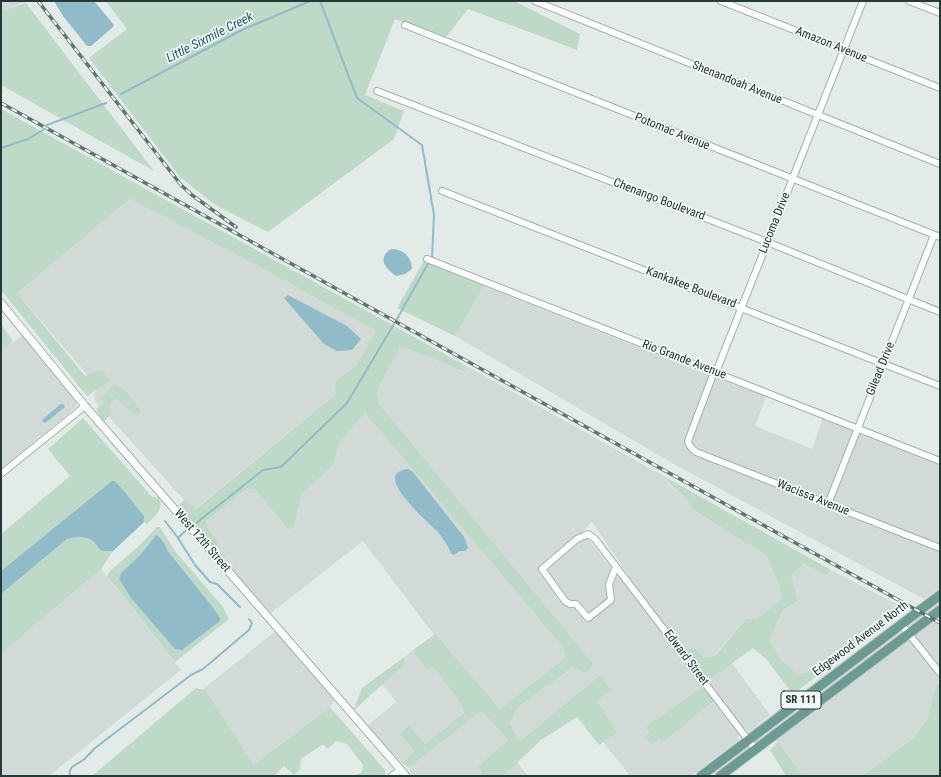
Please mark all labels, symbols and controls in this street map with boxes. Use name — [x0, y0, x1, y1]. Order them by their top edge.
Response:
water label: Little Sixmile Creek — [164, 9, 256, 67]
street label: Amazon Avenue — [793, 24, 869, 66]
street label: Shenandoah Avenue — [690, 58, 784, 108]
street label: Potomac Avenue — [632, 110, 712, 154]
street label: Chenango Boulevard — [611, 176, 707, 224]
street label: Lucoma Drive — [756, 190, 794, 256]
street label: Kankakee Boulevard — [644, 264, 738, 312]
street label: Rio Grande Avenue — [640, 337, 728, 383]
street label: Gilead Drive — [864, 340, 898, 398]
street label: Wacissa Avenue — [775, 477, 851, 519]
street label: West 12th Street — [171, 507, 233, 575]
street label: Edgewood Avenue North — [810, 598, 912, 680]
street label: Edward Street — [660, 627, 712, 689]
road number: SR 111 — [781, 691, 821, 709]

